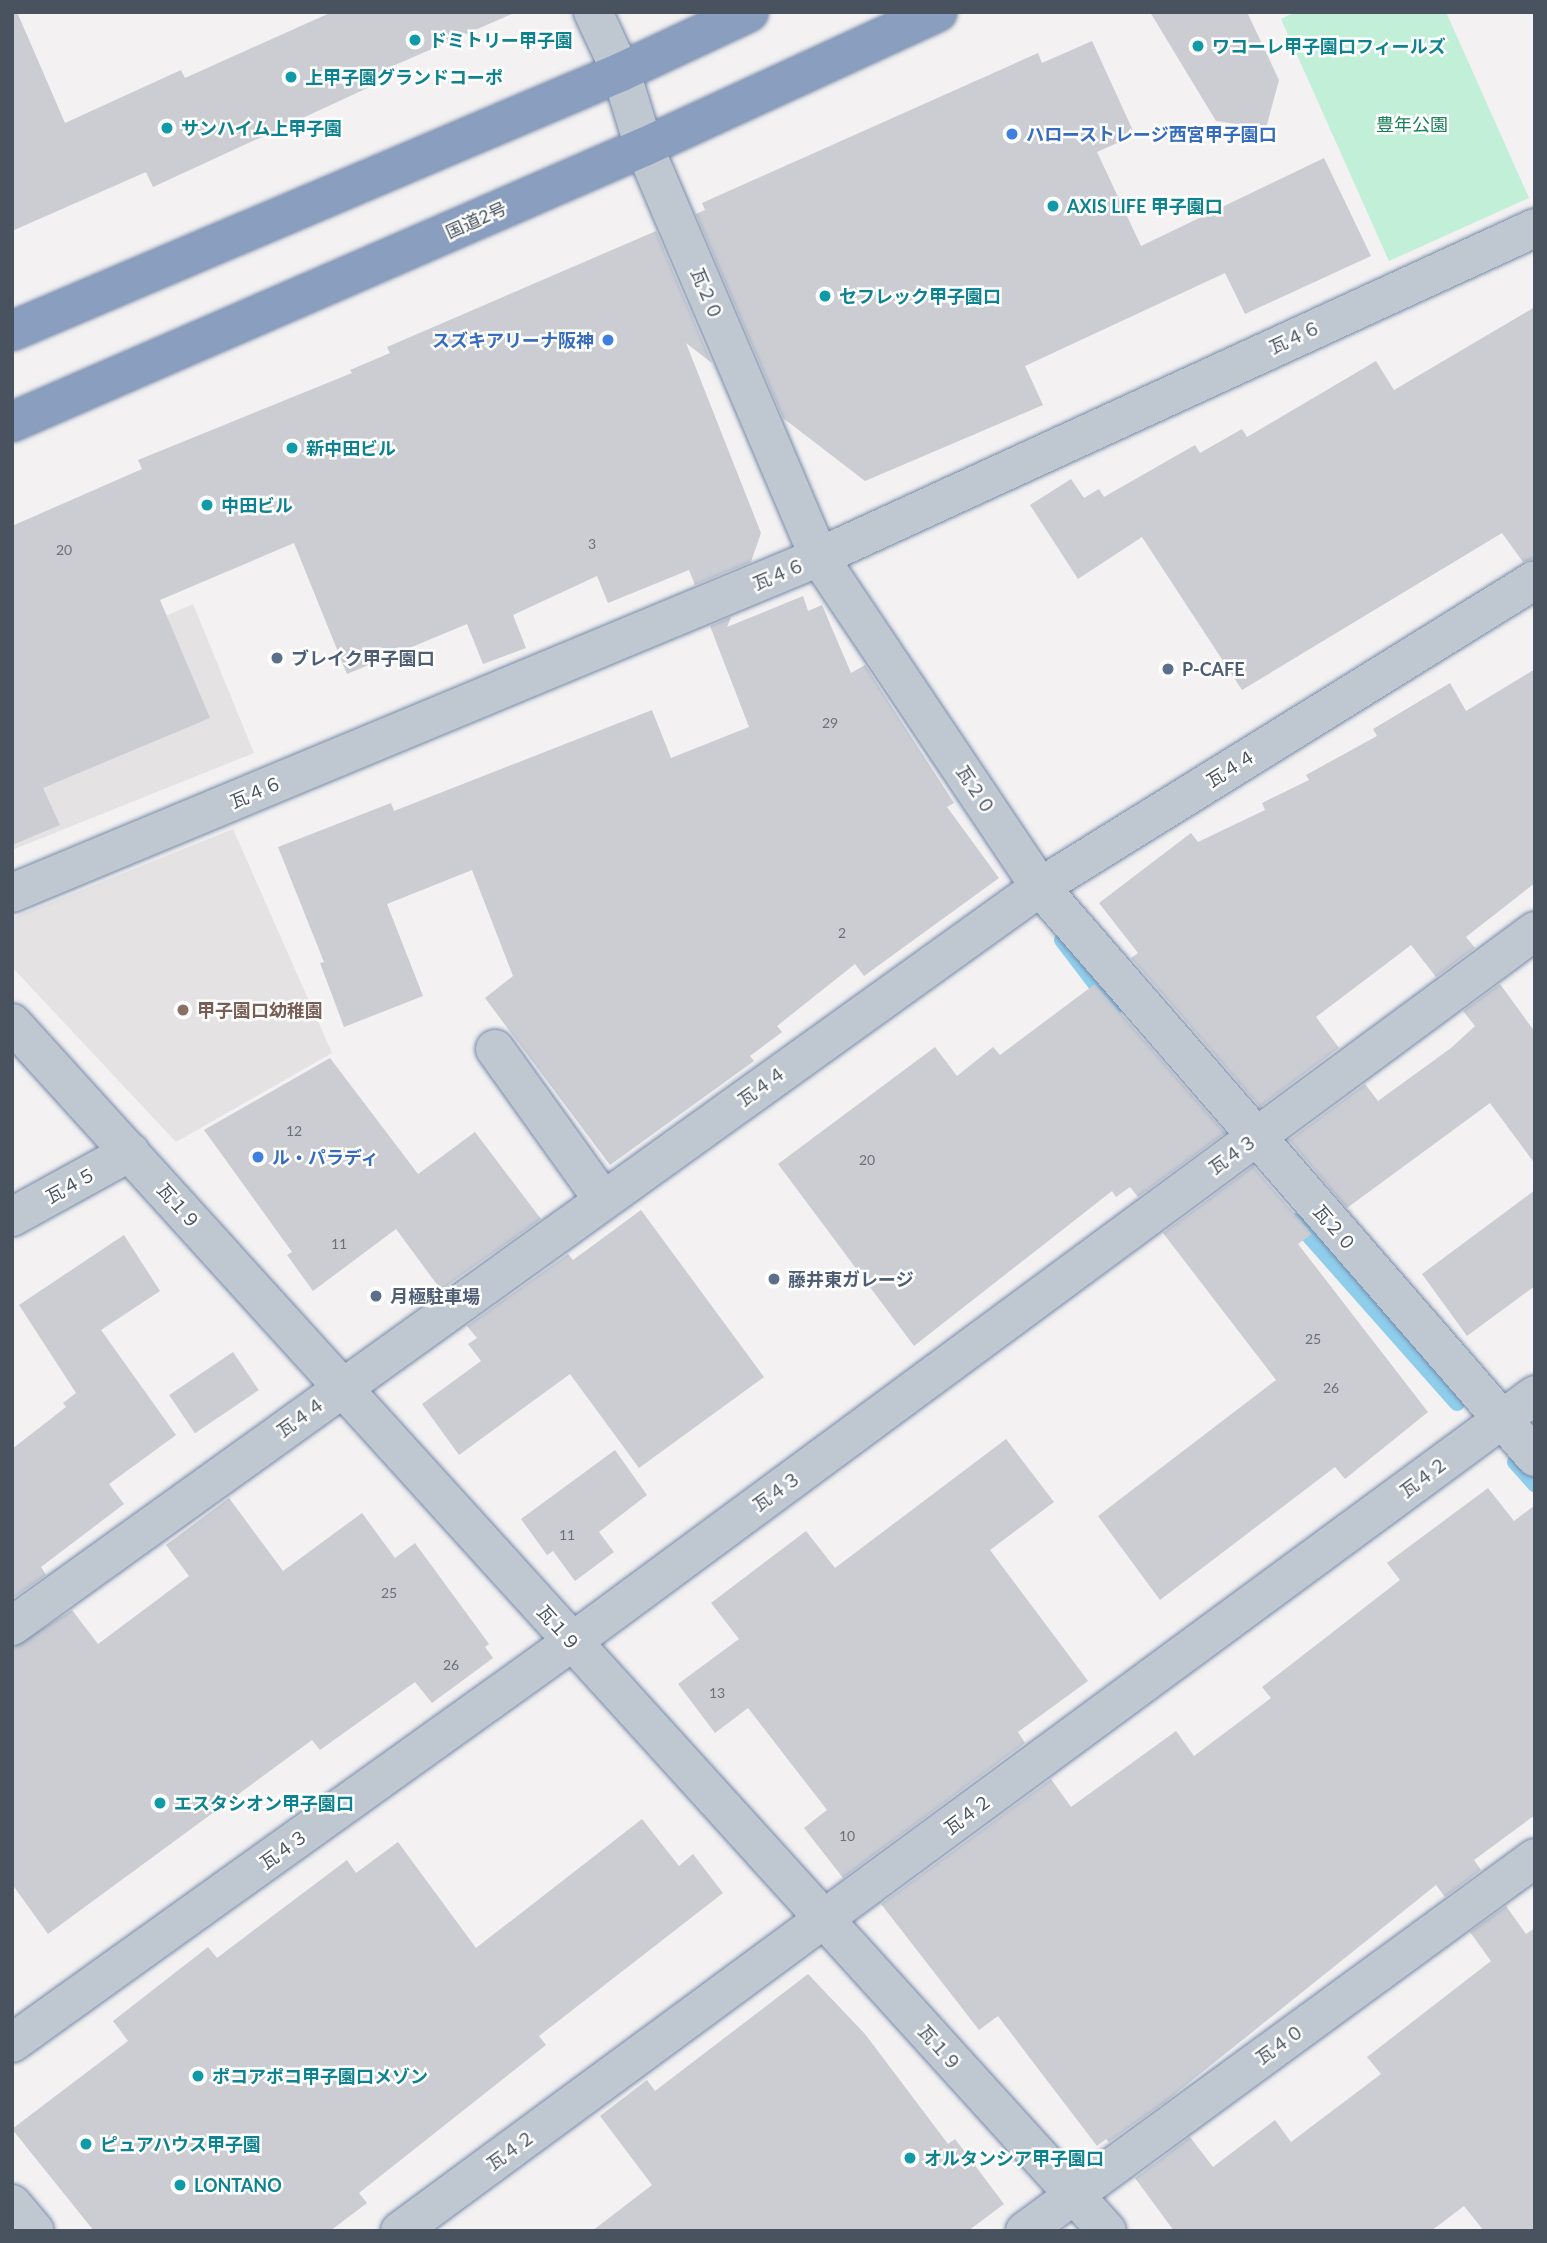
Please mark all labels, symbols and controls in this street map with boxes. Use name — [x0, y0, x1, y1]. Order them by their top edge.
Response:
place label: ドミトリー甲子園 — [429, 29, 573, 51]
marker: ドミトリー甲子園 — [407, 32, 423, 48]
place label: ワコーレ甲子園口フィールズ — [1212, 35, 1446, 57]
marker: ワコーレ甲子園口フィールズ — [1190, 38, 1206, 54]
place label: 上甲子園グランドコーポ — [305, 66, 503, 88]
marker: 上甲子園グランドコーポ — [283, 69, 299, 85]
park label: 豊年公園 — [1376, 113, 1448, 135]
place label: サンハイム上甲子園 — [181, 117, 343, 139]
marker: サンハイム上甲子園 — [159, 120, 175, 136]
place label: ハローストレージ西宮甲子園口 — [1026, 123, 1278, 145]
marker: ハローストレージ西宮甲子園口 — [1004, 126, 1020, 142]
place label: AXIS LIFE 甲子園口 — [1067, 195, 1223, 217]
street label: 国道2号 — [442, 197, 510, 243]
marker: AXIS LIFE 甲子園口 — [1045, 198, 1061, 214]
street label: 瓦２０ — [687, 265, 727, 323]
place label: セフレック甲子園口 — [839, 285, 1001, 307]
marker: セフレック甲子園口 — [817, 288, 833, 304]
street label: 瓦４６ — [1266, 316, 1324, 358]
place label: スズキアリーナ阪神 — [432, 329, 594, 351]
marker: スズキアリーナ阪神 — [600, 332, 616, 348]
place label: 新中田ビル — [306, 437, 396, 459]
marker: 新中田ビル — [284, 440, 300, 456]
place label: 中田ビル — [221, 494, 293, 516]
marker: 中田ビル — [199, 497, 215, 513]
house number: 3 — [588, 536, 596, 552]
house number: 20 — [56, 542, 72, 558]
street label: 瓦４６ — [750, 554, 808, 594]
place label: ブレイク甲子園口 — [291, 647, 435, 669]
marker: ブレイク甲子園口 — [269, 650, 285, 666]
place label: P-CAFE — [1182, 658, 1245, 680]
marker: P-CAFE — [1160, 661, 1176, 677]
house number: 29 — [822, 715, 838, 731]
street label: 瓦４４ — [1202, 745, 1260, 791]
street label: 瓦２０ — [952, 762, 1000, 818]
street label: 瓦４６ — [227, 772, 285, 812]
house number: 2 — [838, 925, 846, 941]
place label: 甲子園口幼稚園 — [197, 999, 323, 1021]
marker: 甲子園口幼稚園 — [175, 1002, 191, 1018]
street label: 瓦４４ — [734, 1061, 790, 1111]
house number: 12 — [286, 1123, 302, 1139]
street label: 瓦４３ — [1205, 1129, 1261, 1179]
place label: ル・パラディ — [272, 1146, 380, 1168]
marker: ル・パラディ — [250, 1149, 266, 1165]
house number: 20 — [859, 1152, 875, 1168]
street label: 瓦４５ — [42, 1162, 100, 1208]
street label: 瓦１９ — [153, 1179, 205, 1233]
street label: 瓦２０ — [1309, 1201, 1361, 1255]
house number: 11 — [331, 1236, 347, 1252]
place label: 藤井東ガレージ — [788, 1268, 914, 1290]
marker: 藤井東ガレージ — [766, 1271, 782, 1287]
place label: 月極駐車場 — [390, 1285, 480, 1307]
marker: 月極駐車場 — [368, 1288, 384, 1304]
house number: 25 — [1305, 1331, 1321, 1347]
house number: 26 — [1323, 1380, 1339, 1396]
street label: 瓦４４ — [273, 1392, 329, 1442]
street label: 瓦４２ — [1396, 1452, 1452, 1502]
street label: 瓦４３ — [749, 1466, 805, 1516]
house number: 11 — [559, 1527, 575, 1543]
house number: 25 — [381, 1585, 397, 1601]
street label: 瓦１９ — [533, 1601, 585, 1655]
house number: 26 — [443, 1657, 459, 1673]
house number: 13 — [709, 1685, 725, 1701]
street label: 瓦４２ — [940, 1789, 996, 1839]
place label: エスタシオン甲子園口 — [174, 1792, 354, 1814]
marker: エスタシオン甲子園口 — [152, 1795, 168, 1811]
street label: 瓦４３ — [256, 1824, 312, 1874]
house number: 10 — [839, 1828, 855, 1844]
street label: 瓦４０ — [1252, 2019, 1308, 2069]
street label: 瓦１９ — [914, 2021, 966, 2075]
place label: ポコアポコ甲子園口メゾン — [212, 2065, 428, 2087]
marker: ポコアポコ甲子園口メゾン — [190, 2068, 206, 2084]
street label: 瓦４２ — [483, 2125, 539, 2175]
place label: ピュアハウス甲子園 — [100, 2133, 262, 2155]
marker: ピュアハウス甲子園 — [78, 2136, 94, 2152]
place label: オルタンシア甲子園口 — [924, 2147, 1104, 2169]
marker: オルタンシア甲子園口 — [902, 2150, 918, 2166]
place label: LONTANO — [194, 2174, 282, 2196]
marker: LONTANO — [172, 2177, 188, 2193]

